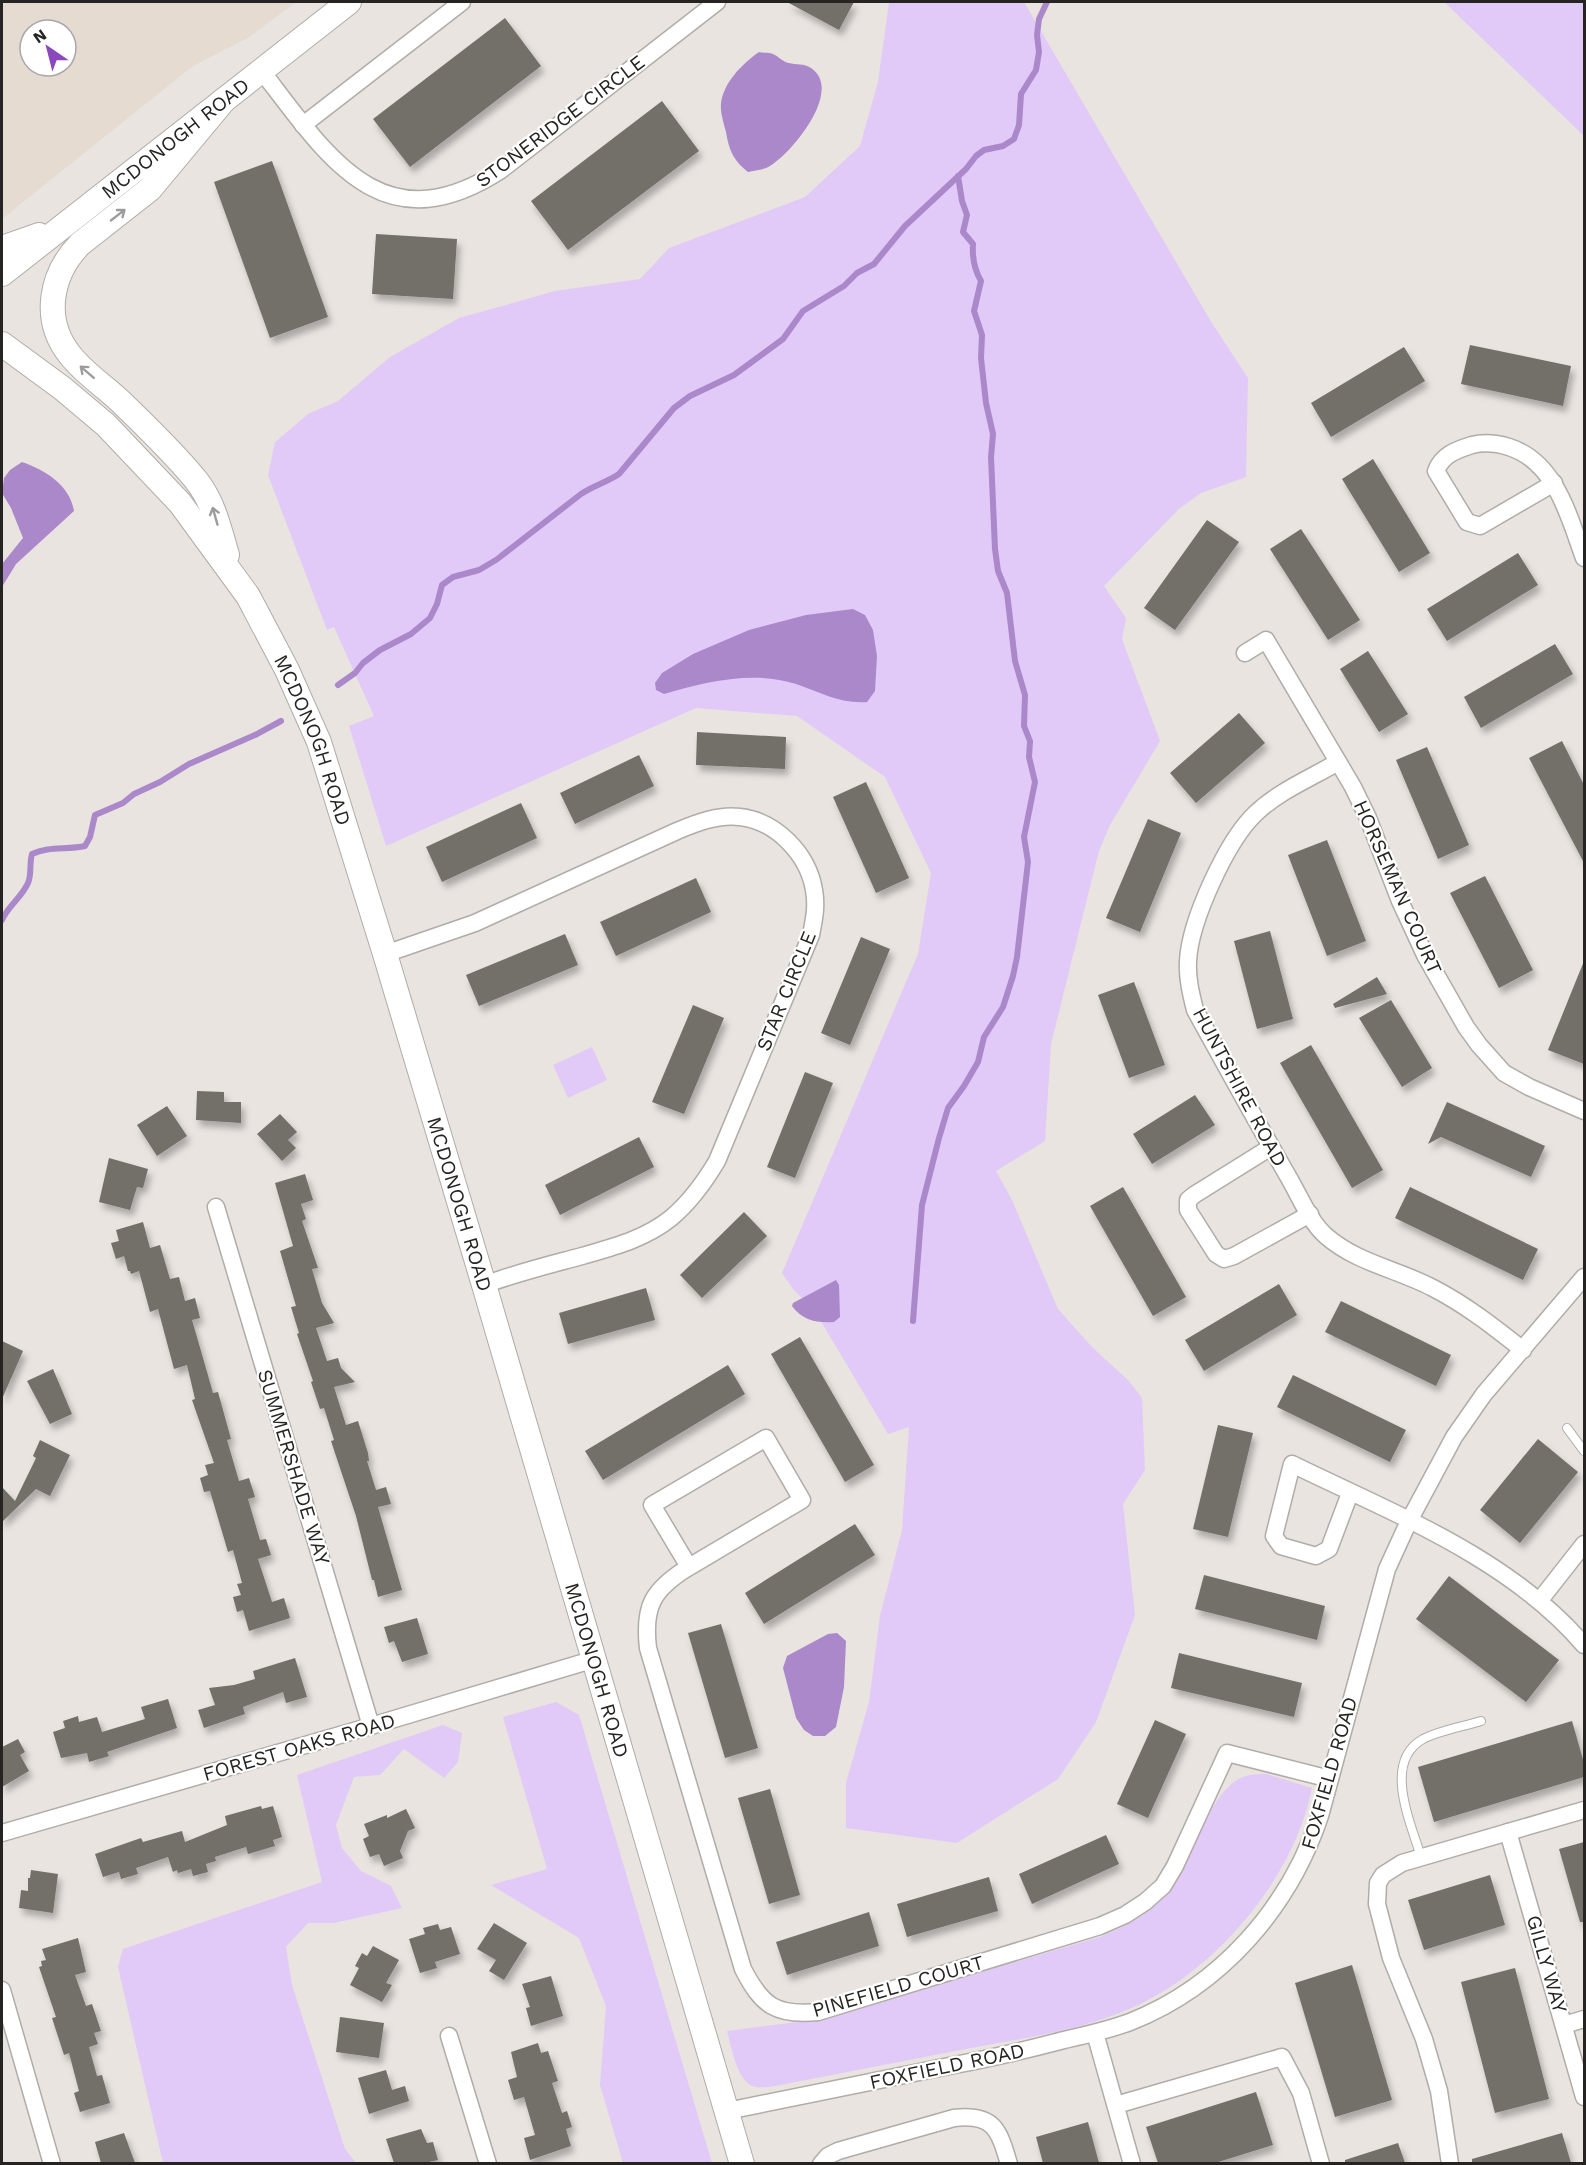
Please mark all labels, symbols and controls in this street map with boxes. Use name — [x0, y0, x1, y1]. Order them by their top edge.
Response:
north arrow — [18, 18, 78, 78]
text: N — [29, 25, 50, 47]
street label: STONERIDGE CIRCLE — [471, 50, 649, 192]
street label: MCDONOGH ROAD — [96, 73, 254, 204]
one-way arrow — [109, 208, 125, 221]
one-way arrow — [79, 365, 94, 379]
one-way arrow — [209, 507, 221, 526]
street label: MCDONOGH ROAD — [269, 650, 356, 828]
street label: HORSEMAN COURT — [1349, 796, 1447, 978]
street label: STAR CIRCLE — [751, 928, 821, 1054]
street label: HUNTSHIRE ROAD — [1188, 1003, 1292, 1171]
street label: MCDONOGH ROAD — [422, 1114, 497, 1294]
street label: SUMMERSHADE WAY — [253, 1366, 335, 1568]
street label: MCDONOGH ROAD — [560, 1580, 634, 1760]
street label: FOXFIELD ROAD — [1296, 1694, 1362, 1852]
street label: FOREST OAKS ROAD — [200, 1708, 398, 1786]
street label: GILLY WAY — [1522, 1912, 1573, 2016]
street label: PINEFIELD COURT — [809, 1950, 987, 2022]
street label: FOXFIELD ROAD — [867, 2038, 1027, 2094]

